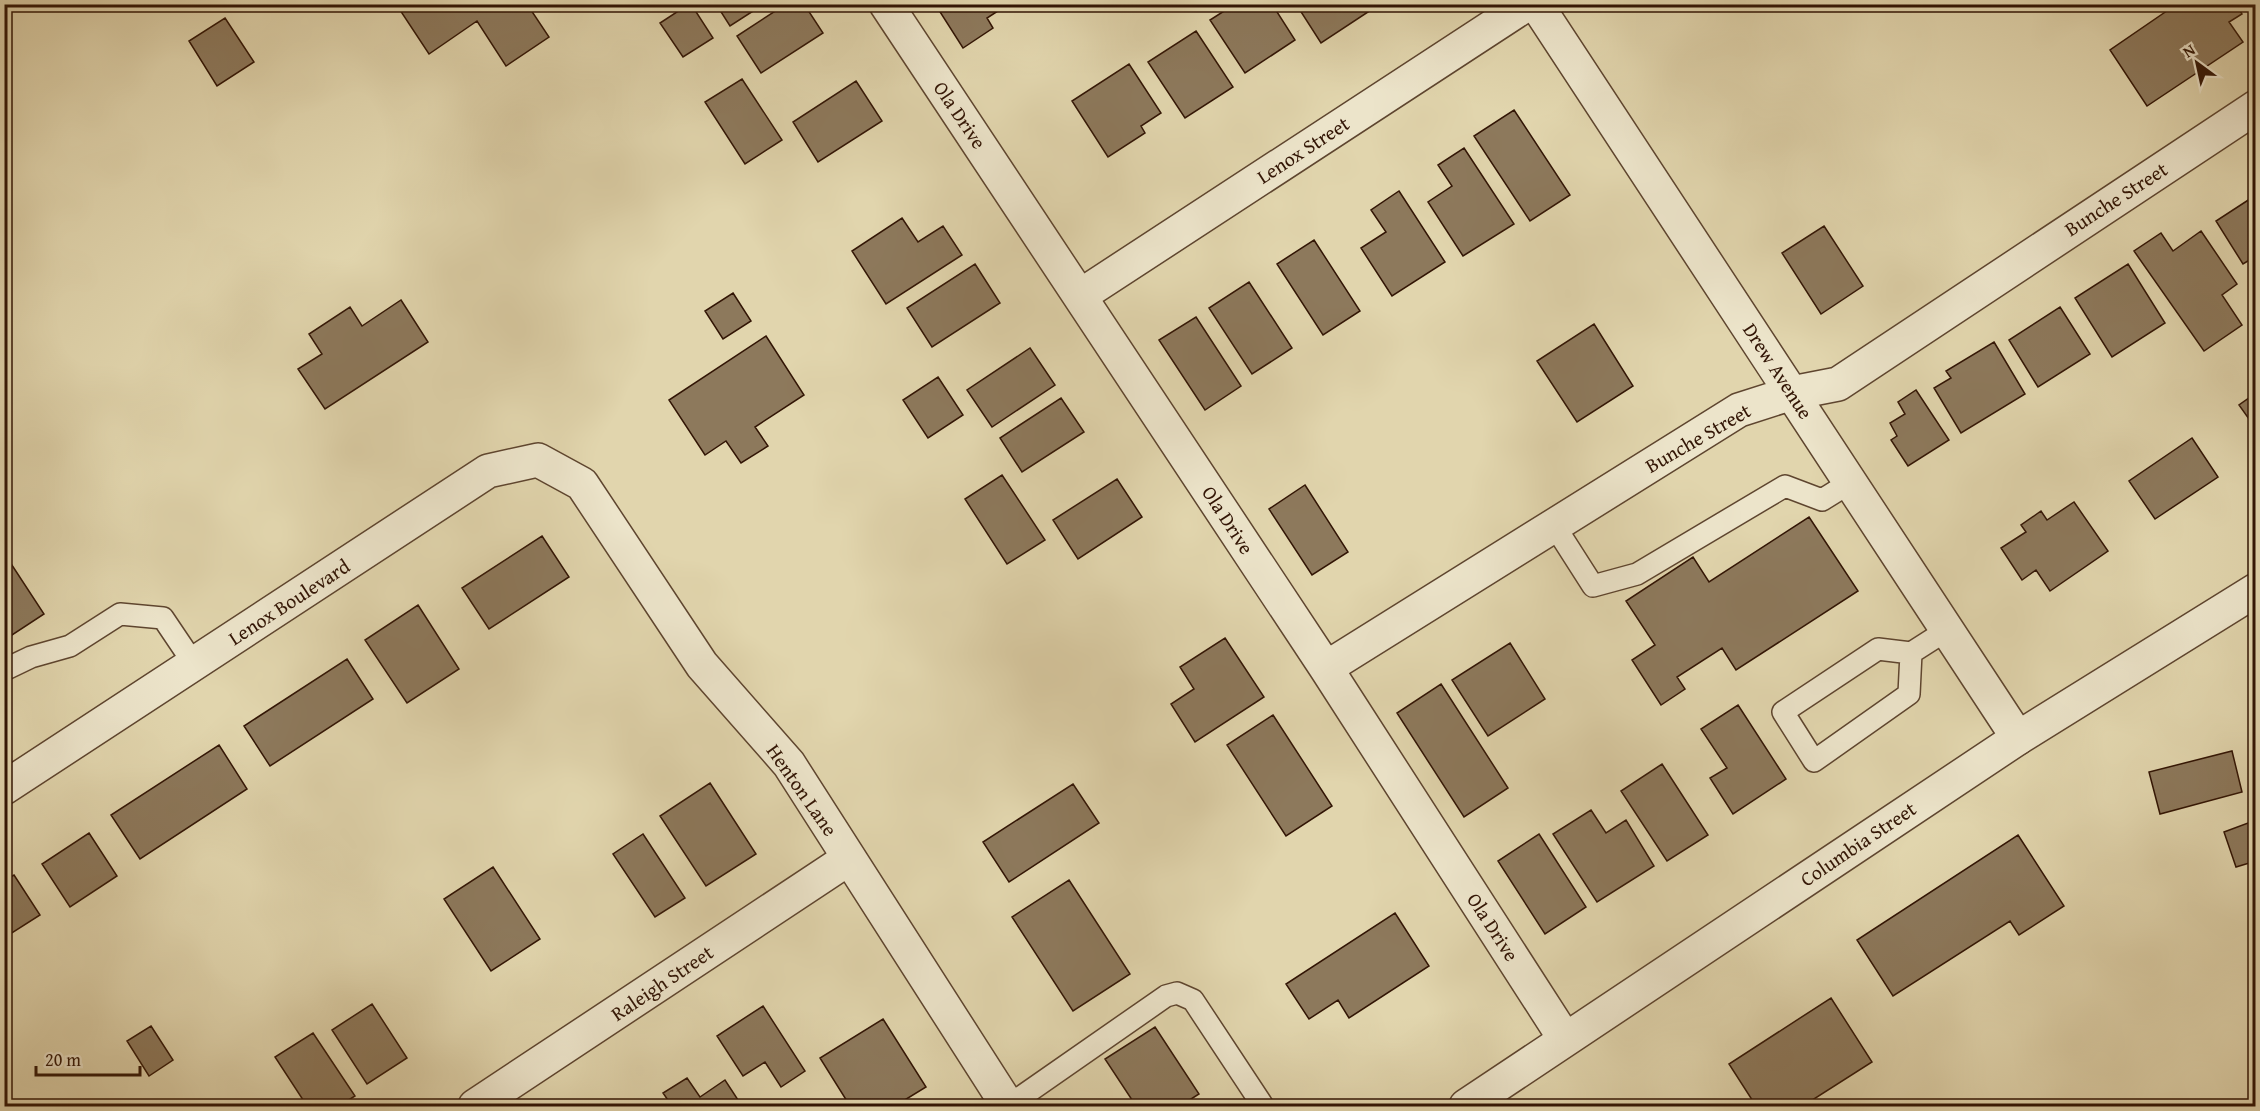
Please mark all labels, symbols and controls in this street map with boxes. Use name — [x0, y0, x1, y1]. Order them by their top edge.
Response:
north arrow — [2167, 33, 2227, 93]
text: N — [2178, 37, 2200, 63]
street label: Ola Drive — [927, 75, 994, 155]
street label: Lenox Street — [1251, 109, 1355, 190]
street label: Bunche Street — [2059, 154, 2173, 243]
street label: Drew Avenue — [1736, 317, 1820, 425]
street label: Bunche Street — [1640, 396, 1756, 480]
street label: Ola Drive — [1195, 480, 1261, 560]
street label: Lenox Boulevard — [222, 551, 356, 652]
street label: Henton Lane — [760, 738, 845, 842]
street label: Columbia Street — [1794, 794, 1921, 893]
street label: Ola Drive — [1460, 887, 1526, 967]
street label: Raleigh Street — [605, 938, 719, 1028]
scale bar — [36, 1039, 140, 1077]
text: 20 m — [45, 1046, 81, 1073]

